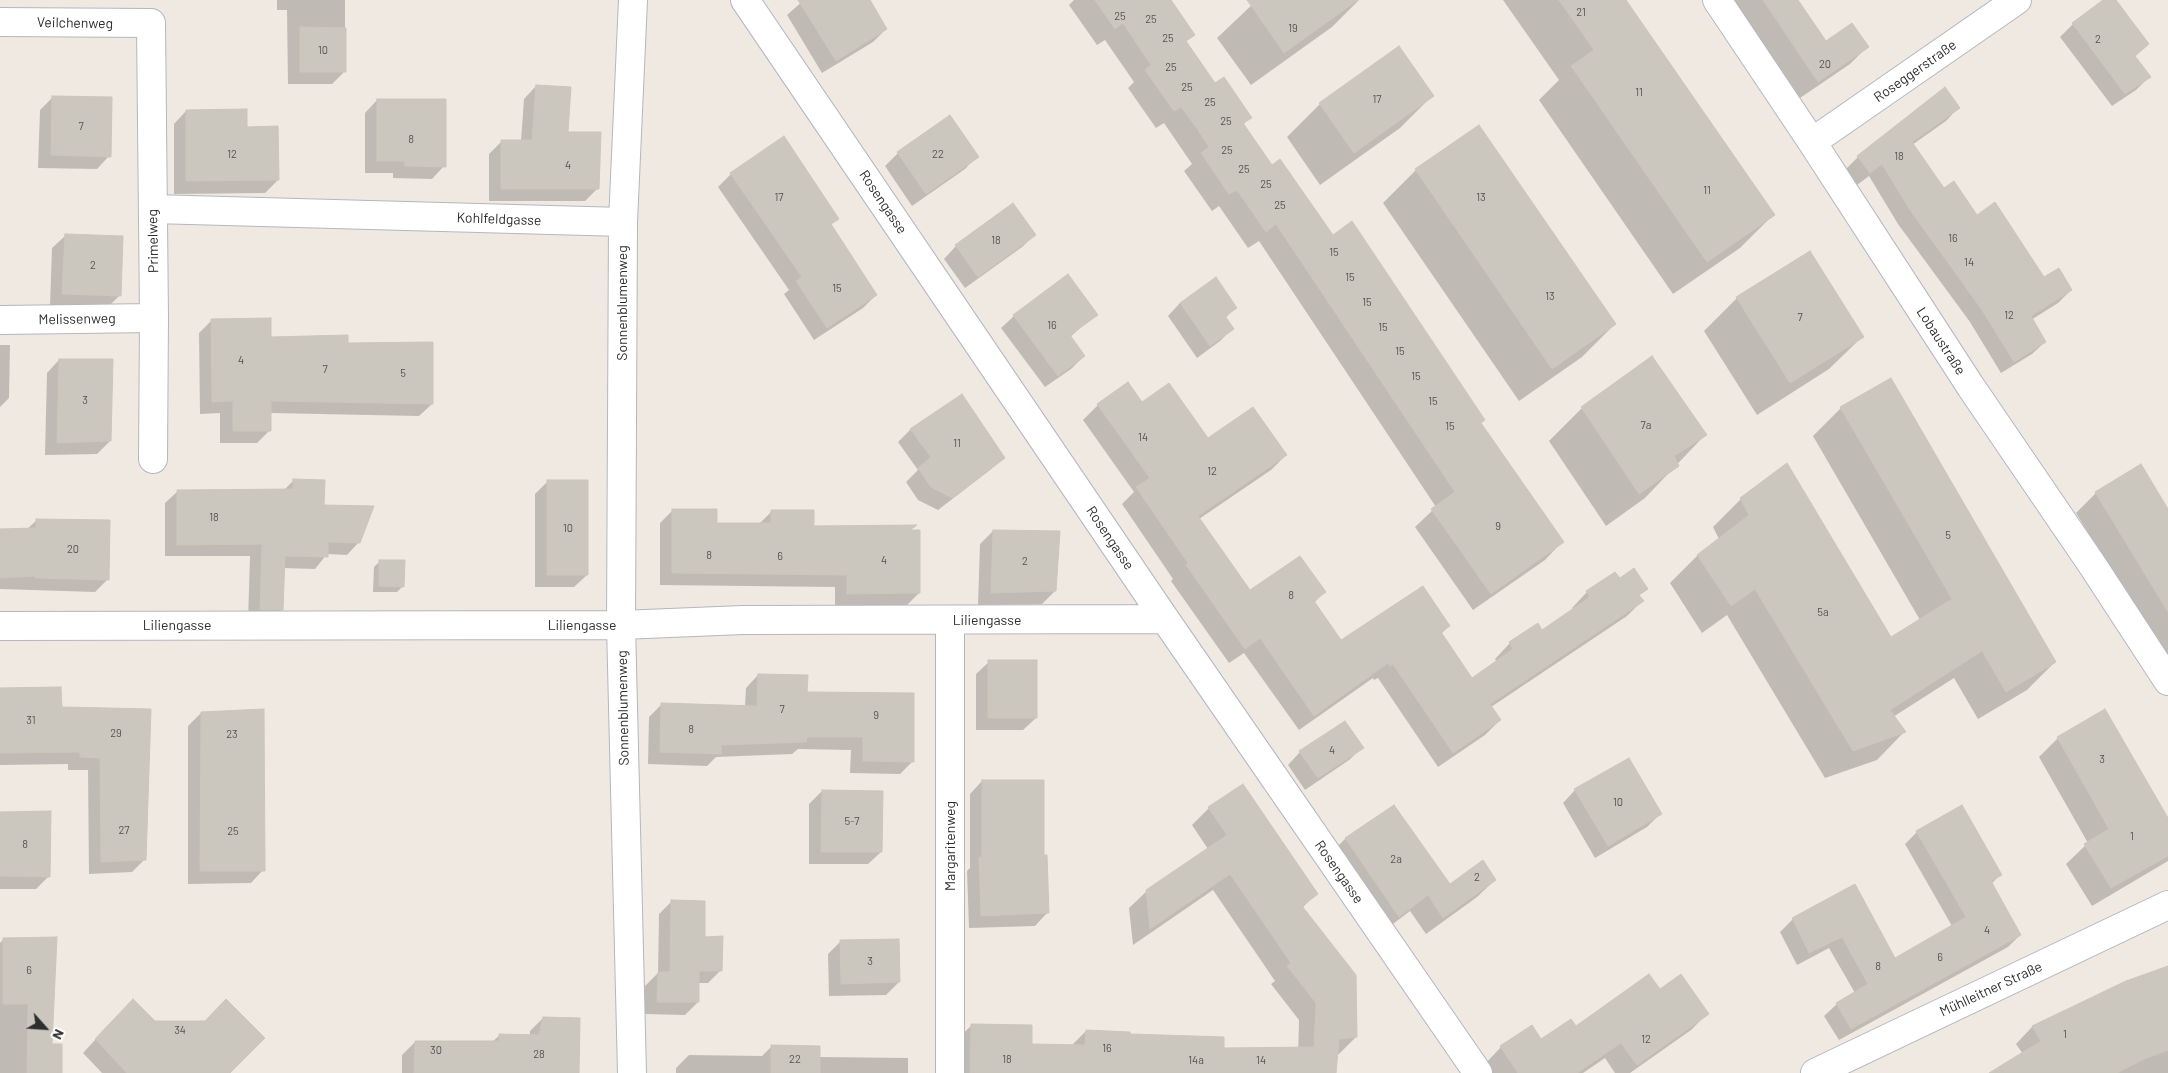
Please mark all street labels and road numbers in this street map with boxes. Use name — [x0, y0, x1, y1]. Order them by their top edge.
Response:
street label: Veilchenweg — [37, 14, 113, 32]
street label: Roseggerstraße — [1870, 36, 1960, 106]
street label: Rosengasse — [856, 167, 910, 237]
street label: Primelweg — [144, 209, 162, 273]
street label: Kohlfeldgasse — [456, 209, 542, 229]
street label: Sonnenblumenweg — [614, 245, 630, 361]
street label: Lobaustraße — [1913, 304, 1969, 378]
street label: Melissenweg — [38, 310, 116, 328]
street label: Rosengasse — [1083, 503, 1137, 573]
street label: Liliengasse — [953, 612, 1021, 628]
street label: Liliengasse — [143, 617, 211, 633]
street label: Liliengasse — [548, 617, 616, 633]
street label: Sonnenblumenweg — [614, 650, 632, 766]
street label: Margaritenweg — [942, 801, 958, 891]
street label: Rosengasse — [1311, 837, 1367, 907]
street label: Mühlleitner Straße — [1937, 958, 2045, 1020]

